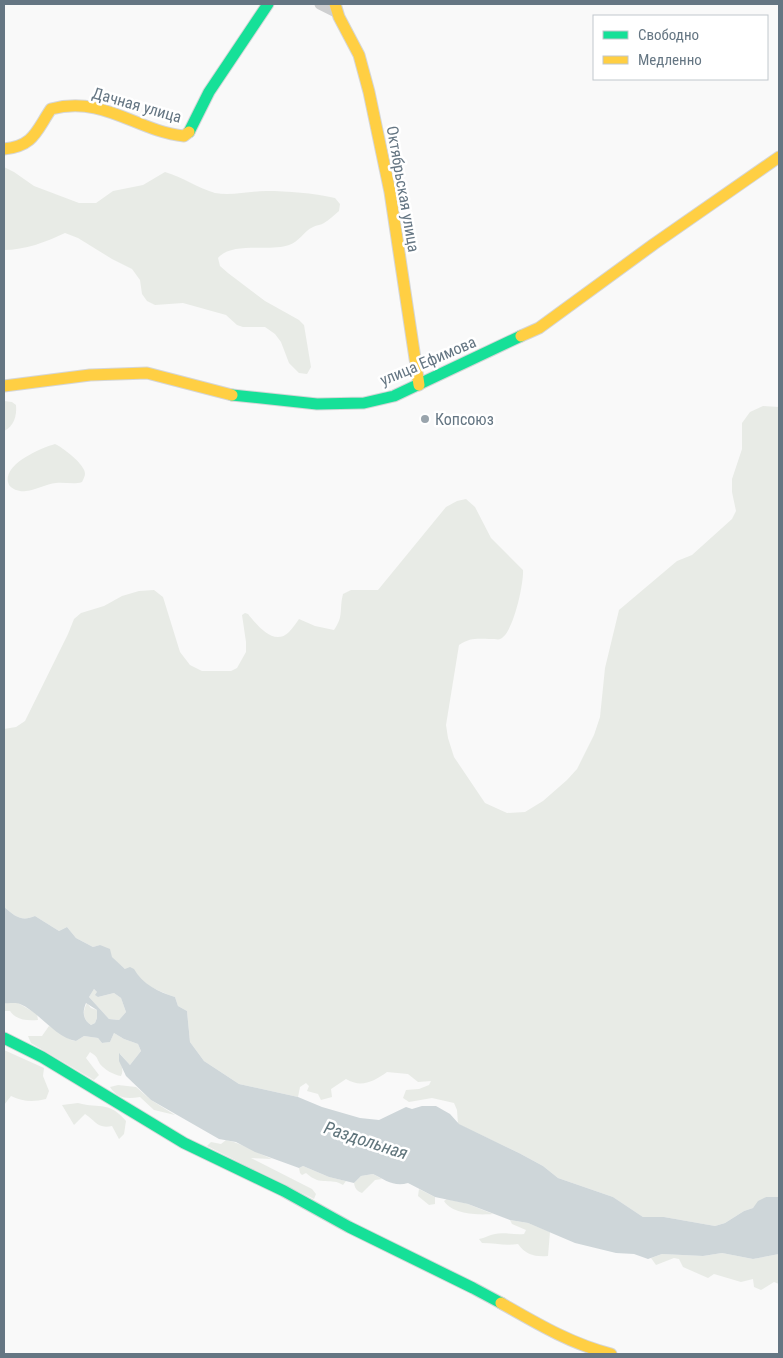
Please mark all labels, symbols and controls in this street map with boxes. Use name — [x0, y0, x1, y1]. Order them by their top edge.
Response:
legend — [593, 15, 768, 80]
text: Свободно — [638, 26, 699, 44]
text: Медленно — [638, 51, 702, 69]
street label: Дачная улица — [90, 83, 184, 127]
street label: Октябрьская улица — [383, 124, 423, 254]
street label: улица Ефимова — [377, 332, 479, 390]
place label: Копсоюз — [435, 410, 494, 429]
marker: Копсоюз — [419, 413, 431, 425]
water label: Раздольная — [322, 1117, 410, 1163]

